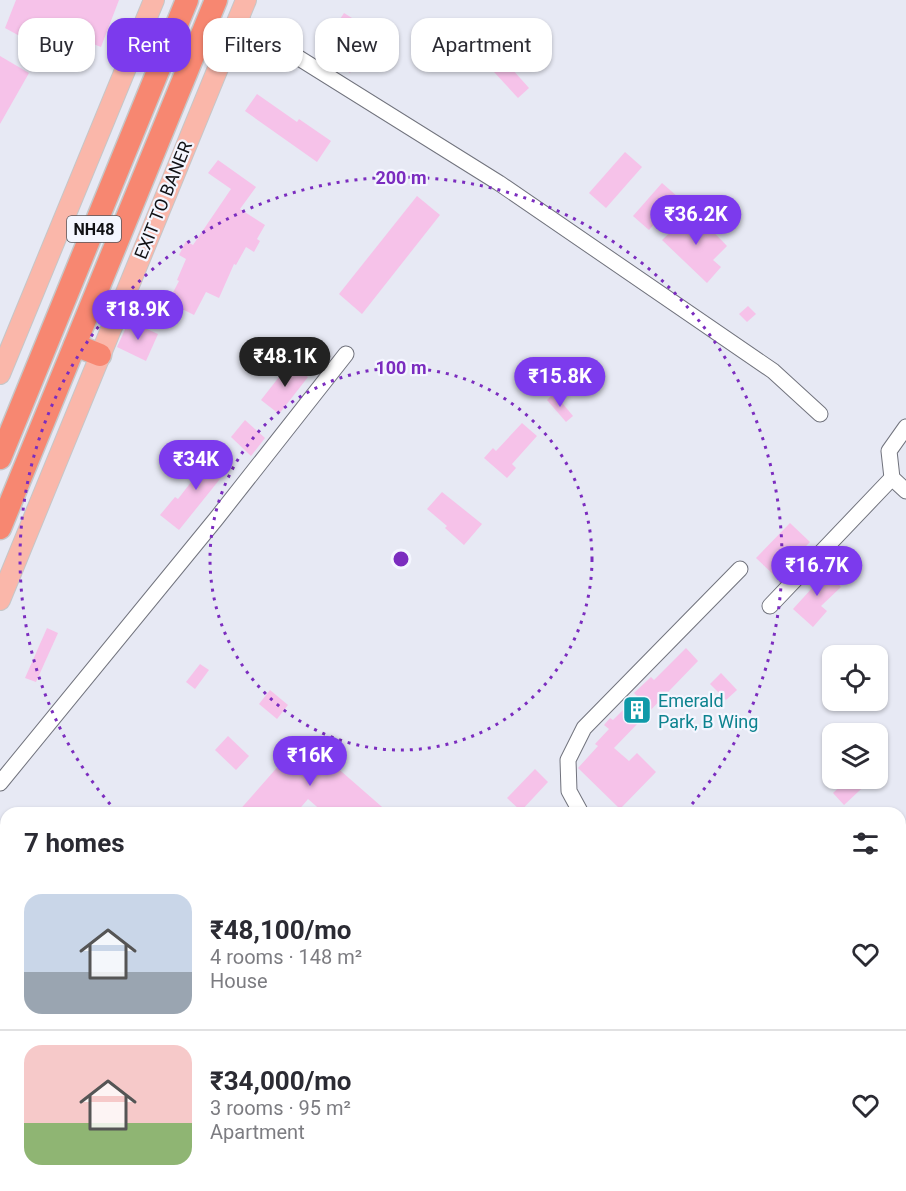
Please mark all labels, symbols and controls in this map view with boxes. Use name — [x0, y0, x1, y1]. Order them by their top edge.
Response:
chip: Buy — [18, 18, 95, 72]
chip: Rent — [107, 18, 191, 72]
chip: Filters — [203, 18, 303, 72]
chip: New — [315, 18, 399, 72]
chip: Apartment — [411, 18, 552, 72]
street label: EXIT TO BANER — [130, 138, 196, 262]
text: 200 m — [375, 167, 427, 188]
pin: ₹36.2K — [647, 195, 745, 246]
text: ₹36.2K — [664, 202, 728, 226]
road number: NH48 — [67, 216, 121, 242]
pin: ₹18.9K — [89, 290, 187, 341]
text: ₹18.9K — [106, 297, 170, 321]
pin: ₹48.1K — [236, 337, 334, 388]
text: ₹48.1K — [253, 344, 317, 368]
text: 100 m — [375, 357, 427, 378]
pin: ₹15.8K — [511, 357, 609, 408]
text: ₹15.8K — [528, 364, 592, 388]
pin: ₹34K — [160, 440, 232, 491]
text: ₹34K — [173, 447, 219, 471]
pin: ₹16.7K — [768, 546, 866, 597]
centre of rings — [391, 549, 411, 569]
text: ₹16.7K — [785, 553, 849, 577]
map controls — [822, 645, 888, 789]
button: locate — [822, 645, 888, 711]
place label: Emerald Park, B Wing — [658, 690, 758, 732]
building icon: Emerald Park, B Wing — [621, 694, 653, 726]
button: layers — [822, 723, 888, 789]
pin: ₹16K — [274, 736, 346, 787]
text: ₹16K — [287, 743, 333, 767]
icon: filters — [849, 827, 882, 860]
text: 7 homes — [24, 828, 125, 858]
text: ₹48,100/mo — [210, 915, 352, 945]
icon: home — [72, 918, 144, 990]
icon: heart — [849, 938, 882, 971]
text: 4 rooms · 148 m² — [210, 945, 362, 969]
text: House — [210, 969, 268, 993]
text: ₹34,000/mo — [210, 1066, 352, 1096]
icon: home — [72, 1069, 144, 1141]
icon: heart — [849, 1089, 882, 1122]
text: 3 rooms · 95 m² — [210, 1096, 351, 1120]
text: Apartment — [210, 1120, 305, 1144]

